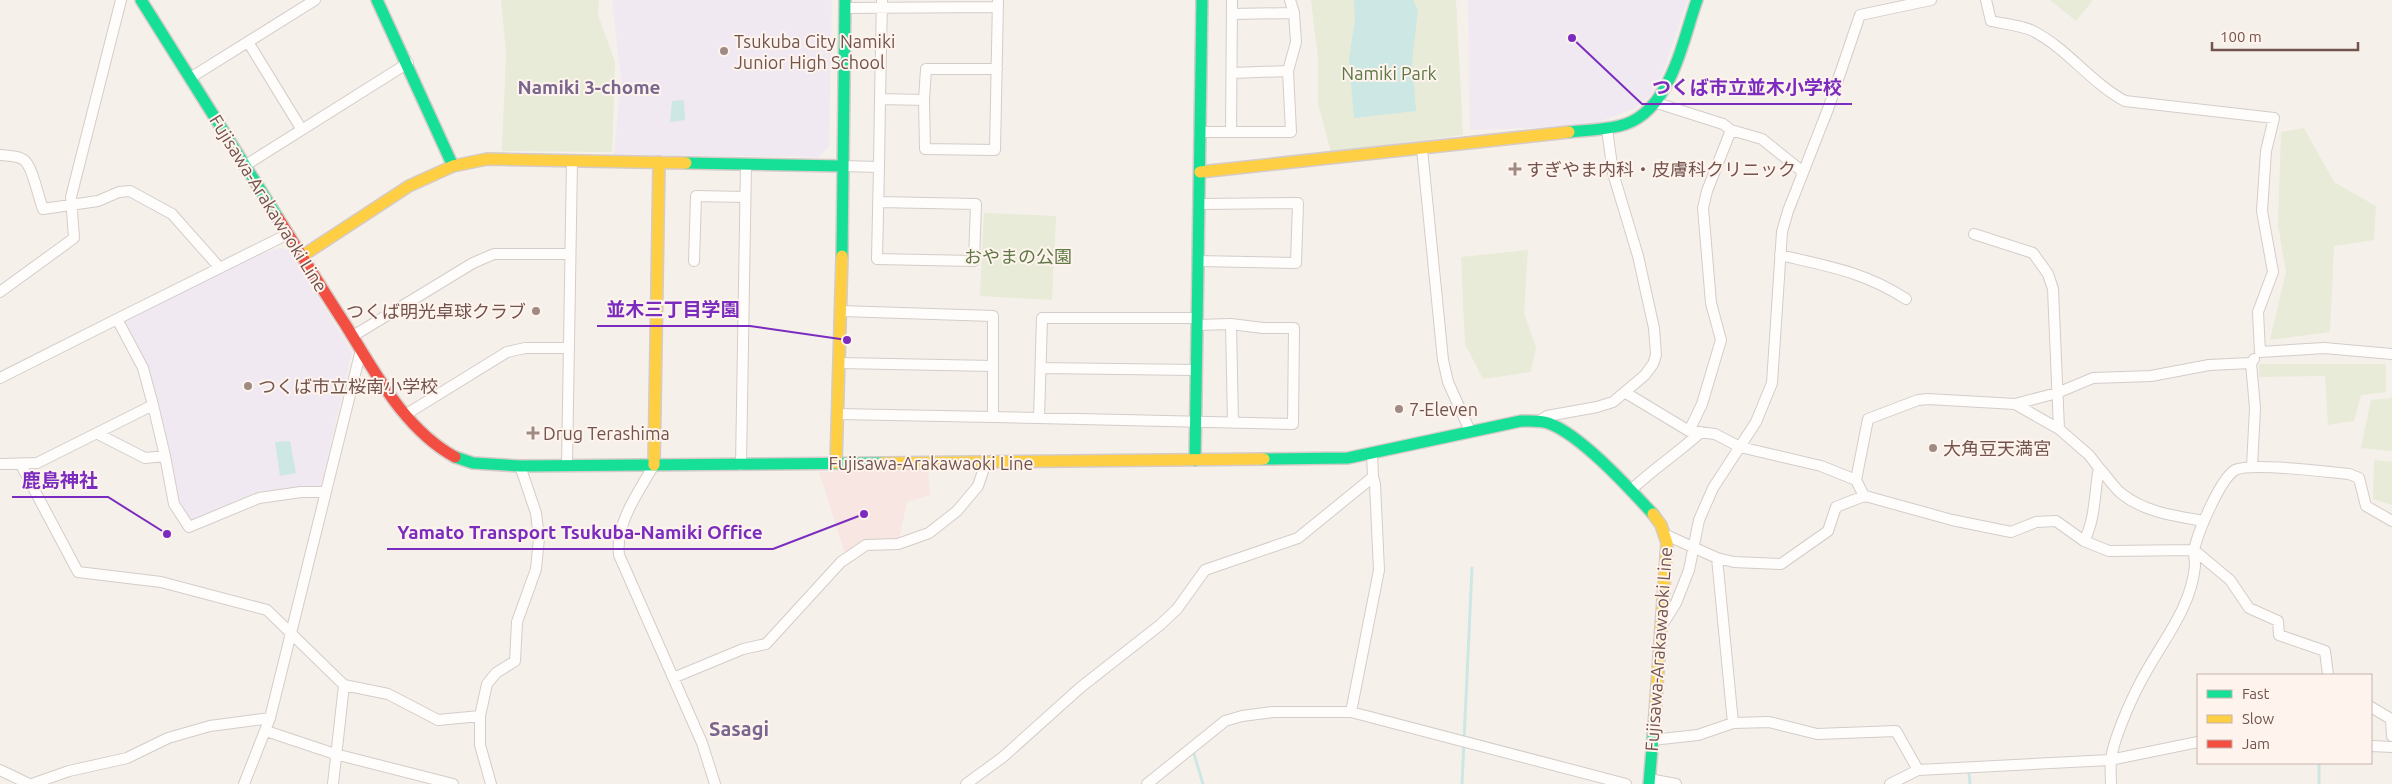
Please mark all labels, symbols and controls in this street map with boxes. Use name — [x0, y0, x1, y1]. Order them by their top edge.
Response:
scale bar — [2212, 20, 2358, 52]
text: 100 m — [2220, 28, 2262, 45]
place label: Tsukuba City Namiki Junior High School — [734, 31, 895, 72]
marker: Tsukuba City Namiki Junior High School — [718, 45, 730, 57]
park label: Namiki Park — [1341, 63, 1437, 83]
callout: つくば市立並木小学校 — [1642, 70, 1852, 104]
district label: Namiki 3-chome — [518, 76, 661, 98]
text: つくば市立並木小学校 — [1652, 76, 1842, 98]
street label: Fujisawa-Arakawaoki Line — [206, 111, 332, 295]
place label: すぎやま内科・皮膚科クリニック — [1526, 159, 1796, 179]
marker: すぎやま内科・皮膚科クリニック — [1508, 162, 1522, 176]
park label: おやまの公園 — [964, 246, 1072, 266]
callout: 並木三丁目学園 — [597, 292, 750, 326]
text: 並木三丁目学園 — [606, 298, 740, 320]
place label: つくば明光卓球クラブ — [346, 301, 526, 321]
marker: つくば明光卓球クラブ — [530, 305, 542, 317]
place label: つくば市立桜南小学校 — [258, 376, 438, 396]
marker: つくば市立桜南小学校 — [242, 380, 254, 392]
place label: 7-Eleven — [1409, 399, 1478, 419]
marker: 7-Eleven — [1393, 403, 1405, 415]
place label: Drug Terashima — [543, 423, 670, 443]
marker: Drug Terashima — [527, 427, 539, 439]
place label: 大角豆天満宮 — [1943, 438, 2051, 458]
marker: 大角豆天満宮 — [1927, 442, 1939, 454]
street label: Fujisawa-Arakawaoki Line — [829, 453, 1033, 473]
callout: 鹿島神社 — [12, 463, 108, 497]
text: 鹿島神社 — [22, 469, 98, 491]
callout: Yamato Transport Tsukuba-Namiki Office — [387, 515, 773, 549]
text: Yamato Transport Tsukuba-Namiki Office — [397, 521, 763, 543]
street label: Fujisawa-Arakawaoki Line — [1641, 546, 1675, 752]
legend — [2197, 674, 2372, 764]
text: Fast — [2242, 685, 2270, 702]
text: Slow — [2242, 710, 2275, 727]
district label: Sasagi — [709, 717, 769, 740]
text: Jam — [2242, 735, 2270, 752]

